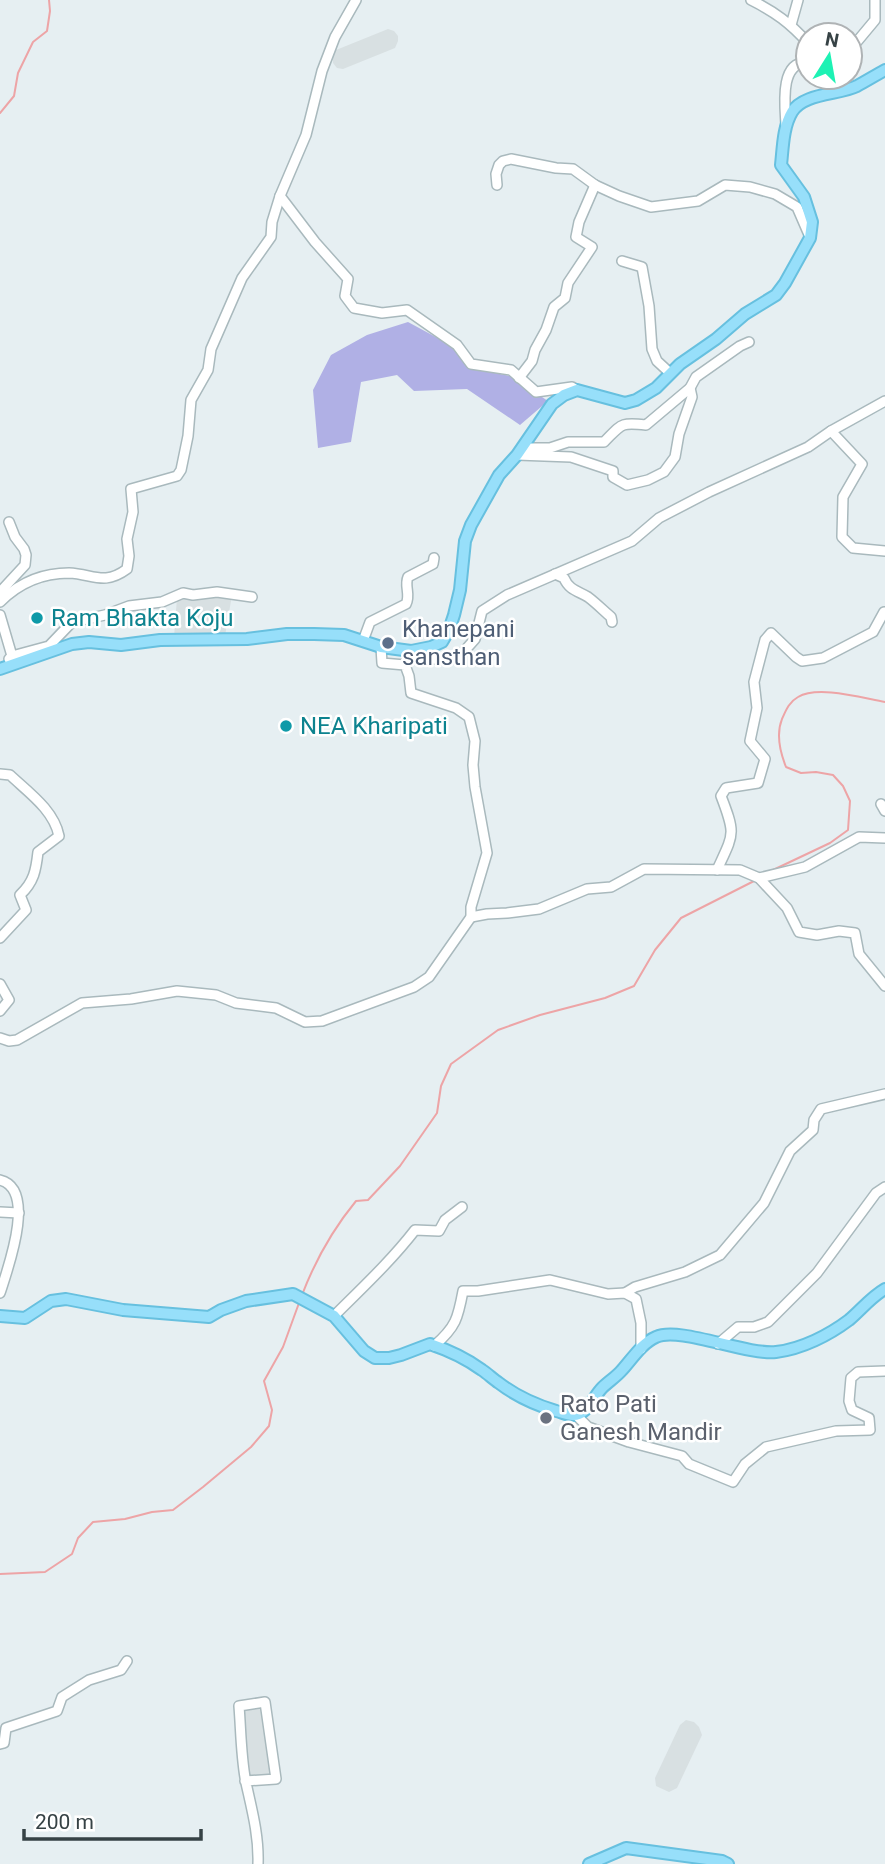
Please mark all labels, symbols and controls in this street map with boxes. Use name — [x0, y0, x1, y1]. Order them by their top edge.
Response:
north arrow — [794, 21, 864, 91]
text: N — [823, 27, 841, 52]
place label: Ram Bhakta Koju — [51, 604, 234, 632]
marker: Ram Bhakta Koju — [29, 610, 45, 626]
place label: Khanepani sansthan — [402, 615, 515, 671]
marker: Khanepani sansthan — [380, 635, 396, 651]
place label: NEA Kharipati — [300, 712, 448, 740]
marker: NEA Kharipati — [278, 718, 294, 734]
place label: Rato Pati Ganesh Mandir — [560, 1390, 722, 1446]
marker: Rato Pati Ganesh Mandir — [538, 1410, 554, 1426]
scale bar — [24, 1798, 201, 1842]
text: 200 m — [35, 1810, 94, 1834]

